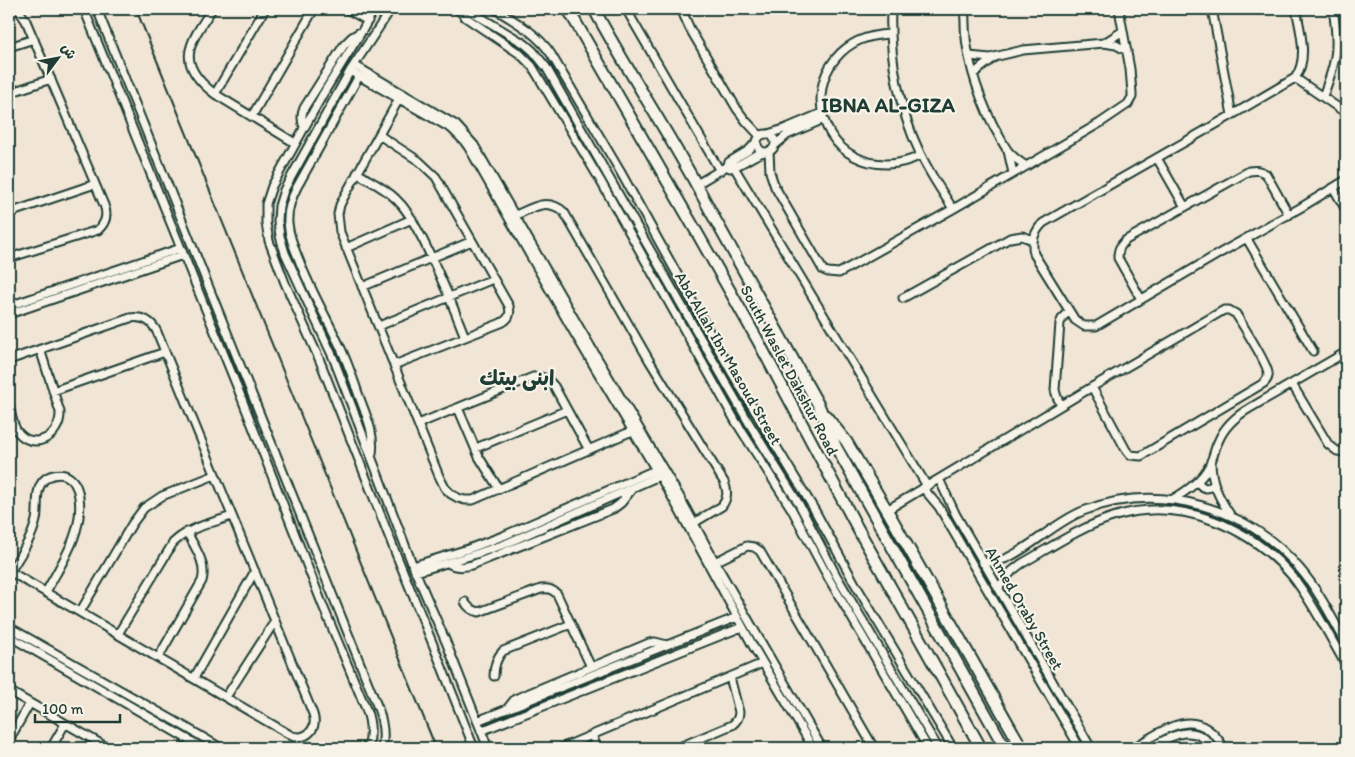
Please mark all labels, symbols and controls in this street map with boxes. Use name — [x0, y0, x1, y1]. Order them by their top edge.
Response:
north arrow — [32, 32, 82, 82]
text: ش — [57, 40, 80, 62]
district label: IBNA AL-GIZA — [821, 92, 956, 117]
street label: Abd Allah Ibn Masoud Street — [671, 268, 786, 448]
street label: South Waslet Dahshur Road — [737, 282, 843, 459]
district label: ابنى بيتك — [479, 365, 555, 391]
street label: Ahmed Oraby Street — [982, 543, 1068, 673]
scale bar — [35, 692, 120, 724]
text: 100 m — [42, 700, 84, 718]

